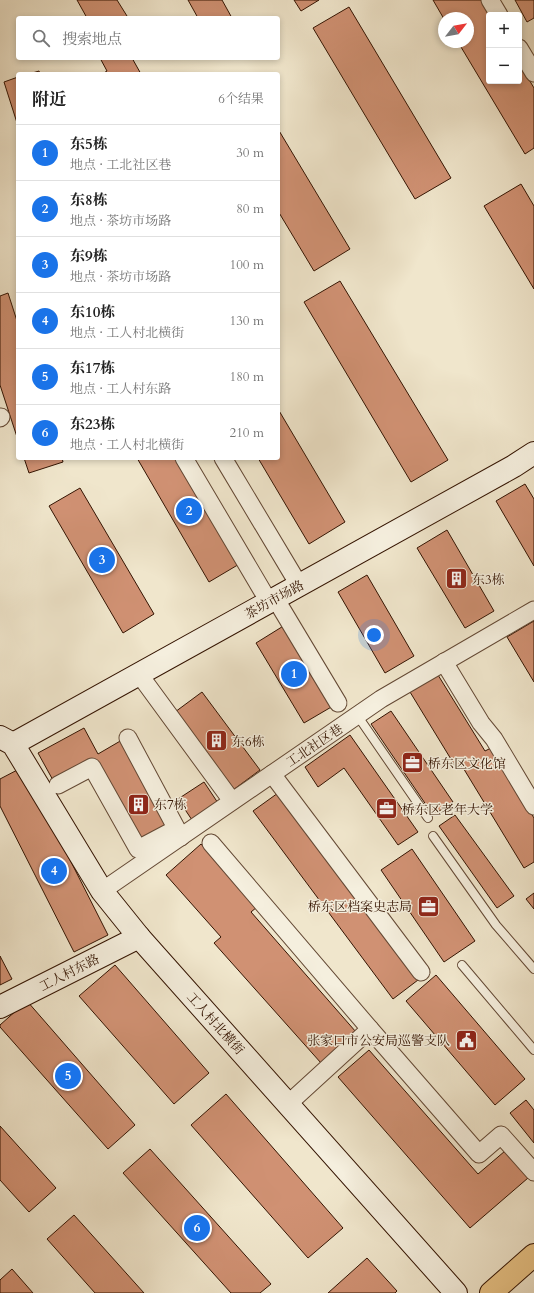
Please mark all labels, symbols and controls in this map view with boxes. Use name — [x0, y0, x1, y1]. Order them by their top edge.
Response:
north arrow — [438, 12, 474, 48]
map controls — [486, 12, 522, 84]
button: + — [486, 12, 522, 48]
search box — [16, 16, 280, 60]
icon: search — [30, 27, 52, 49]
text: 搜索地点 — [62, 29, 122, 49]
button: − — [486, 48, 522, 84]
text: 附近 — [32, 88, 66, 111]
text: 6个结果 — [218, 90, 264, 108]
text: 东5栋 — [70, 134, 108, 154]
text: 1 — [42, 144, 48, 162]
text: 30 m — [236, 144, 264, 162]
text: 地点 · 工北社区巷 — [70, 156, 171, 174]
text: 东8栋 — [70, 190, 108, 210]
text: 2 — [42, 200, 48, 218]
text: 80 m — [236, 200, 264, 218]
text: 地点 · 茶坊市场路 — [70, 212, 171, 230]
text: 东9栋 — [70, 246, 108, 266]
text: 3 — [42, 256, 48, 274]
text: 100 m — [230, 256, 264, 274]
text: 地点 · 茶坊市场路 — [70, 268, 171, 286]
text: 东10栋 — [70, 302, 115, 322]
text: 4 — [42, 312, 48, 330]
text: 130 m — [230, 312, 264, 330]
text: 地点 · 工人村北横街 — [70, 324, 184, 342]
text: 东17栋 — [70, 358, 115, 378]
text: 5 — [42, 368, 48, 386]
text: 180 m — [230, 368, 264, 386]
text: 地点 · 工人村东路 — [70, 380, 171, 398]
text: 东23栋 — [70, 414, 115, 434]
text: 6 — [42, 424, 48, 442]
text: 210 m — [230, 424, 264, 442]
text: 地点 · 工人村北横街 — [70, 436, 184, 454]
pin: 2 — [176, 496, 202, 526]
pin: 3 — [89, 545, 115, 575]
building icon: 东3栋 — [443, 566, 469, 592]
place label: 东3栋 — [472, 571, 505, 589]
street label: 茶坊市场路 — [242, 576, 307, 624]
your location — [364, 625, 384, 645]
pin: 1 — [281, 659, 307, 689]
street label: 工北社区巷 — [283, 720, 347, 771]
building icon: 东6栋 — [204, 728, 230, 754]
place label: 东6栋 — [232, 733, 265, 751]
office icon: 桥东区文化馆 — [399, 750, 425, 776]
place label: 桥东区文化馆 — [428, 755, 506, 773]
building icon: 东7栋 — [125, 791, 151, 817]
place label: 东7栋 — [154, 796, 187, 814]
office icon: 桥东区老年大学 — [374, 796, 400, 822]
place label: 桥东区老年大学 — [402, 801, 493, 819]
pin: 4 — [41, 856, 67, 886]
office icon: 桥东区档案史志局 — [415, 893, 441, 919]
place label: 桥东区档案史志局 — [308, 898, 412, 916]
street label: 工人村东路 — [36, 950, 103, 996]
street label: 工人村北横街 — [182, 989, 248, 1059]
public building icon: 张家口市公安局巡警支队 — [453, 1027, 479, 1053]
place label: 张家口市公安局巡警支队 — [307, 1032, 450, 1050]
pin: 5 — [55, 1061, 81, 1091]
pin: 6 — [184, 1213, 210, 1243]

